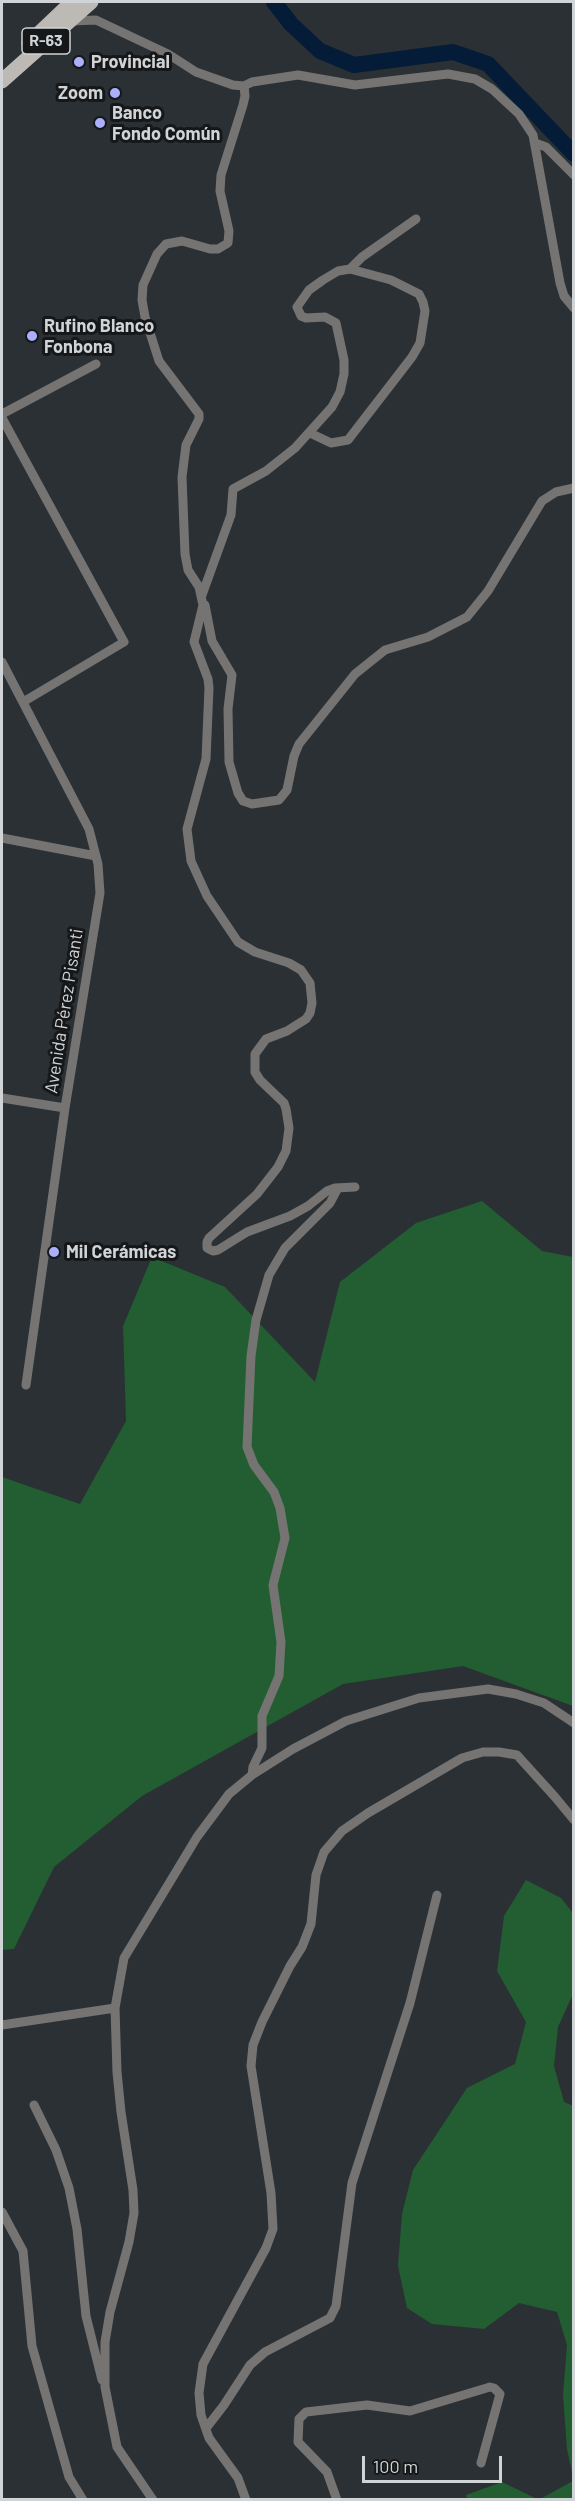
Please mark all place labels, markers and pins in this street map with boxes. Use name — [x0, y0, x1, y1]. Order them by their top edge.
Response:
place label: Provincial — [91, 51, 170, 73]
marker: Provincial — [72, 55, 86, 69]
place label: Zoom — [58, 82, 103, 104]
marker: Zoom — [108, 86, 122, 100]
place label: Banco Fondo Común — [112, 102, 220, 144]
marker: Banco Fondo Común — [93, 116, 107, 130]
place label: Rufino Blanco Fonbona — [44, 315, 154, 358]
marker: Rufino Blanco Fonbona — [25, 329, 39, 343]
place label: Mil Cerámicas — [66, 1241, 176, 1263]
marker: Mil Cerámicas — [47, 1245, 61, 1259]

